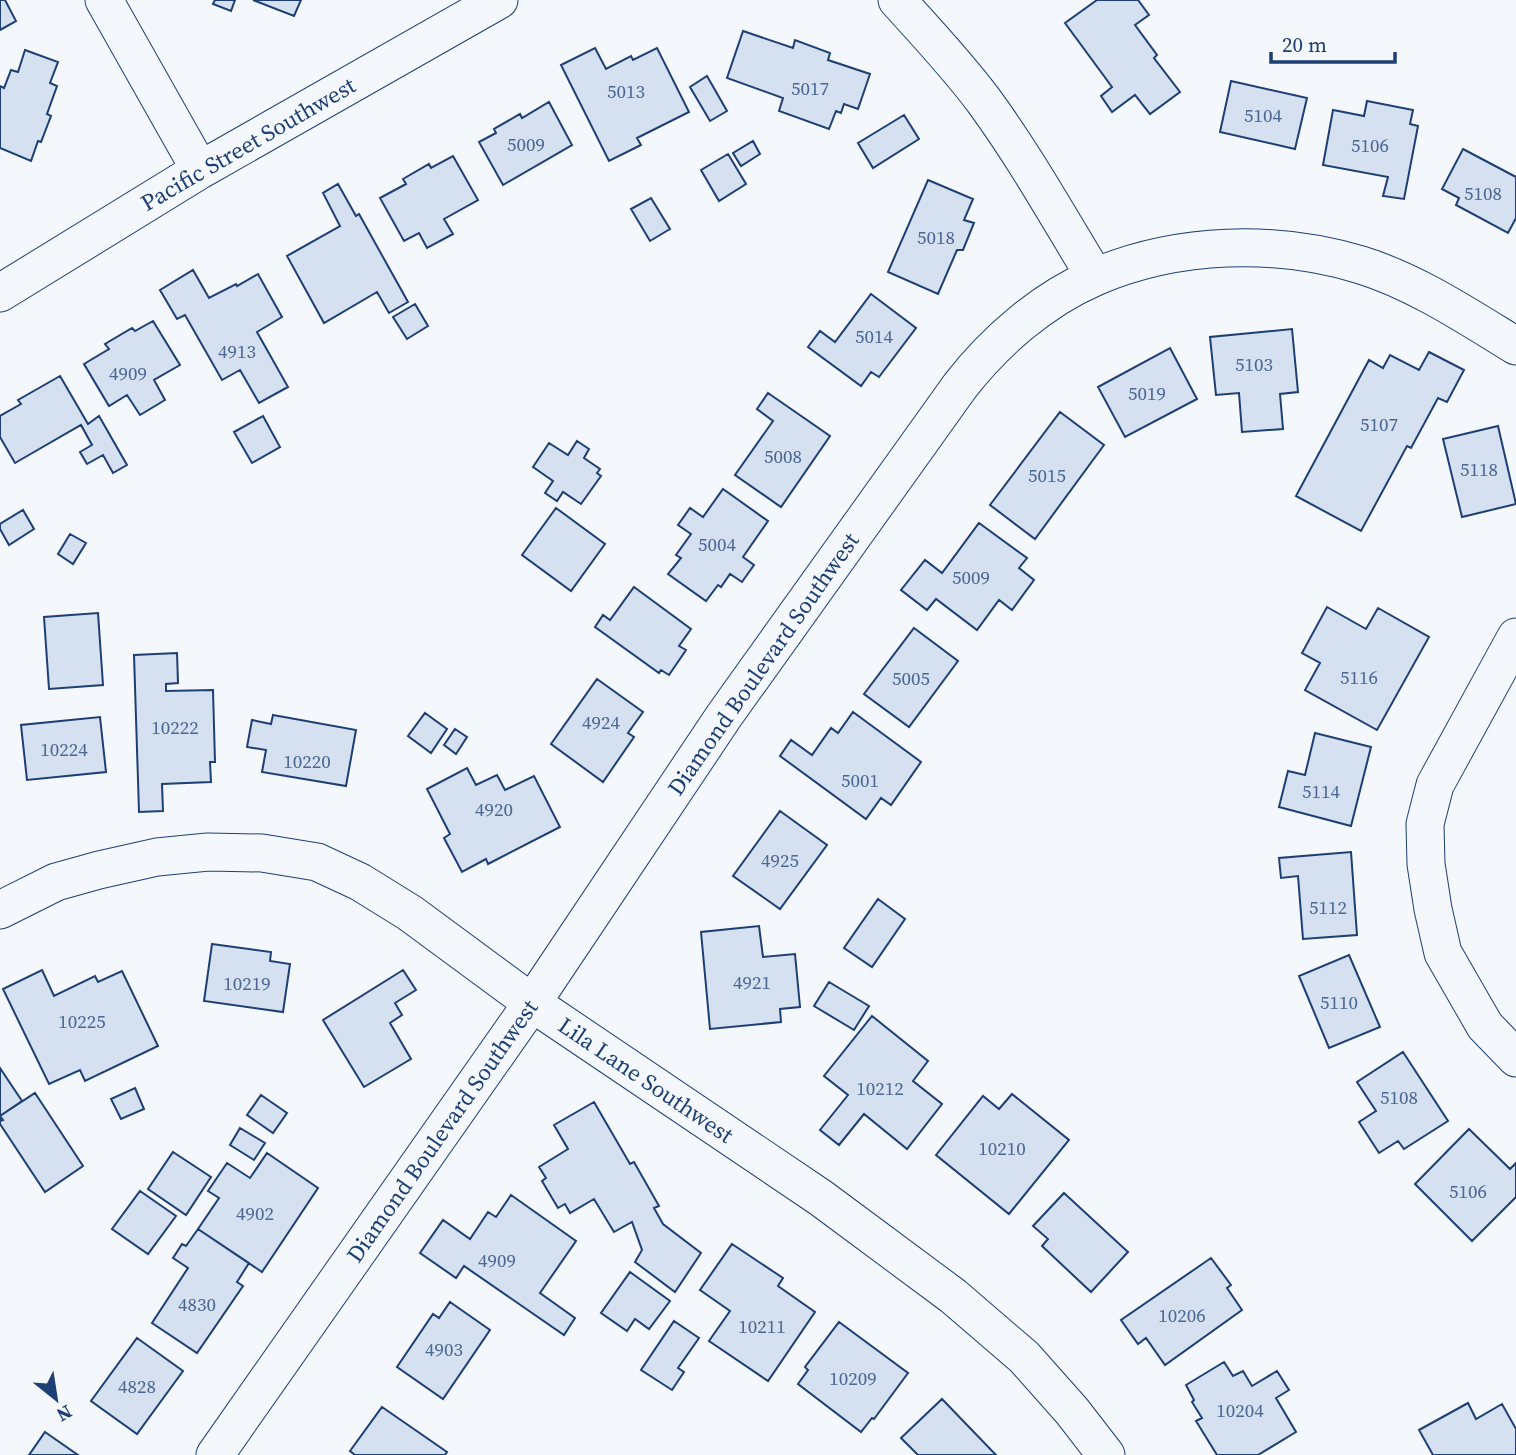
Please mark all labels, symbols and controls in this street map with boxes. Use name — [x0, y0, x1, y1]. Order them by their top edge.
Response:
scale bar — [1271, 21, 1395, 65]
text: 20 m — [1282, 30, 1327, 59]
street label: Pacific Street Southwest — [135, 69, 362, 219]
house number: 5017 — [791, 75, 829, 101]
house number: 5013 — [607, 78, 645, 104]
house number: 5104 — [1244, 102, 1282, 128]
house number: 5009 — [507, 131, 545, 157]
house number: 5106 — [1351, 132, 1389, 158]
house number: 5108 — [1464, 180, 1502, 206]
house number: 5018 — [917, 224, 955, 250]
house number: 5014 — [855, 323, 893, 349]
house number: 4913 — [218, 338, 256, 364]
house number: 5103 — [1235, 351, 1273, 377]
house number: 4909 — [109, 360, 147, 386]
house number: 5019 — [1128, 380, 1166, 406]
house number: 5107 — [1360, 411, 1398, 437]
house number: 5008 — [764, 443, 802, 469]
house number: 5118 — [1460, 456, 1498, 482]
house number: 5015 — [1028, 462, 1066, 488]
street label: Diamond Boulevard Southwest — [660, 526, 867, 802]
house number: 5004 — [698, 531, 736, 557]
house number: 5009 — [952, 564, 990, 590]
house number: 5116 — [1340, 664, 1378, 690]
house number: 5005 — [892, 665, 930, 691]
house number: 4924 — [582, 709, 620, 735]
house number: 10222 — [151, 714, 199, 740]
house number: 10224 — [40, 736, 88, 762]
house number: 10220 — [283, 748, 331, 774]
house number: 5001 — [841, 767, 879, 793]
house number: 5114 — [1302, 778, 1340, 804]
house number: 4920 — [475, 796, 513, 822]
house number: 4925 — [761, 847, 799, 873]
house number: 5112 — [1309, 894, 1347, 920]
house number: 4921 — [733, 969, 771, 995]
house number: 10219 — [223, 970, 271, 996]
house number: 5110 — [1320, 989, 1358, 1015]
street label: Diamond Boulevard Southwest — [339, 993, 546, 1269]
house number: 10225 — [58, 1008, 106, 1034]
street label: Lila Lane Southwest — [552, 1009, 740, 1151]
house number: 10212 — [856, 1075, 904, 1101]
house number: 5108 — [1380, 1084, 1418, 1110]
house number: 10210 — [978, 1135, 1026, 1161]
house number: 5106 — [1449, 1178, 1487, 1204]
house number: 4902 — [236, 1200, 274, 1226]
house number: 4909 — [478, 1247, 516, 1273]
house number: 4830 — [178, 1291, 216, 1317]
house number: 10206 — [1158, 1302, 1206, 1328]
house number: 10211 — [738, 1313, 786, 1339]
house number: 4903 — [425, 1336, 463, 1362]
north arrow — [21, 1364, 91, 1434]
house number: 10209 — [829, 1365, 877, 1391]
house number: 4828 — [118, 1373, 156, 1399]
house number: 10204 — [1216, 1397, 1264, 1423]
text: N — [52, 1399, 77, 1429]

